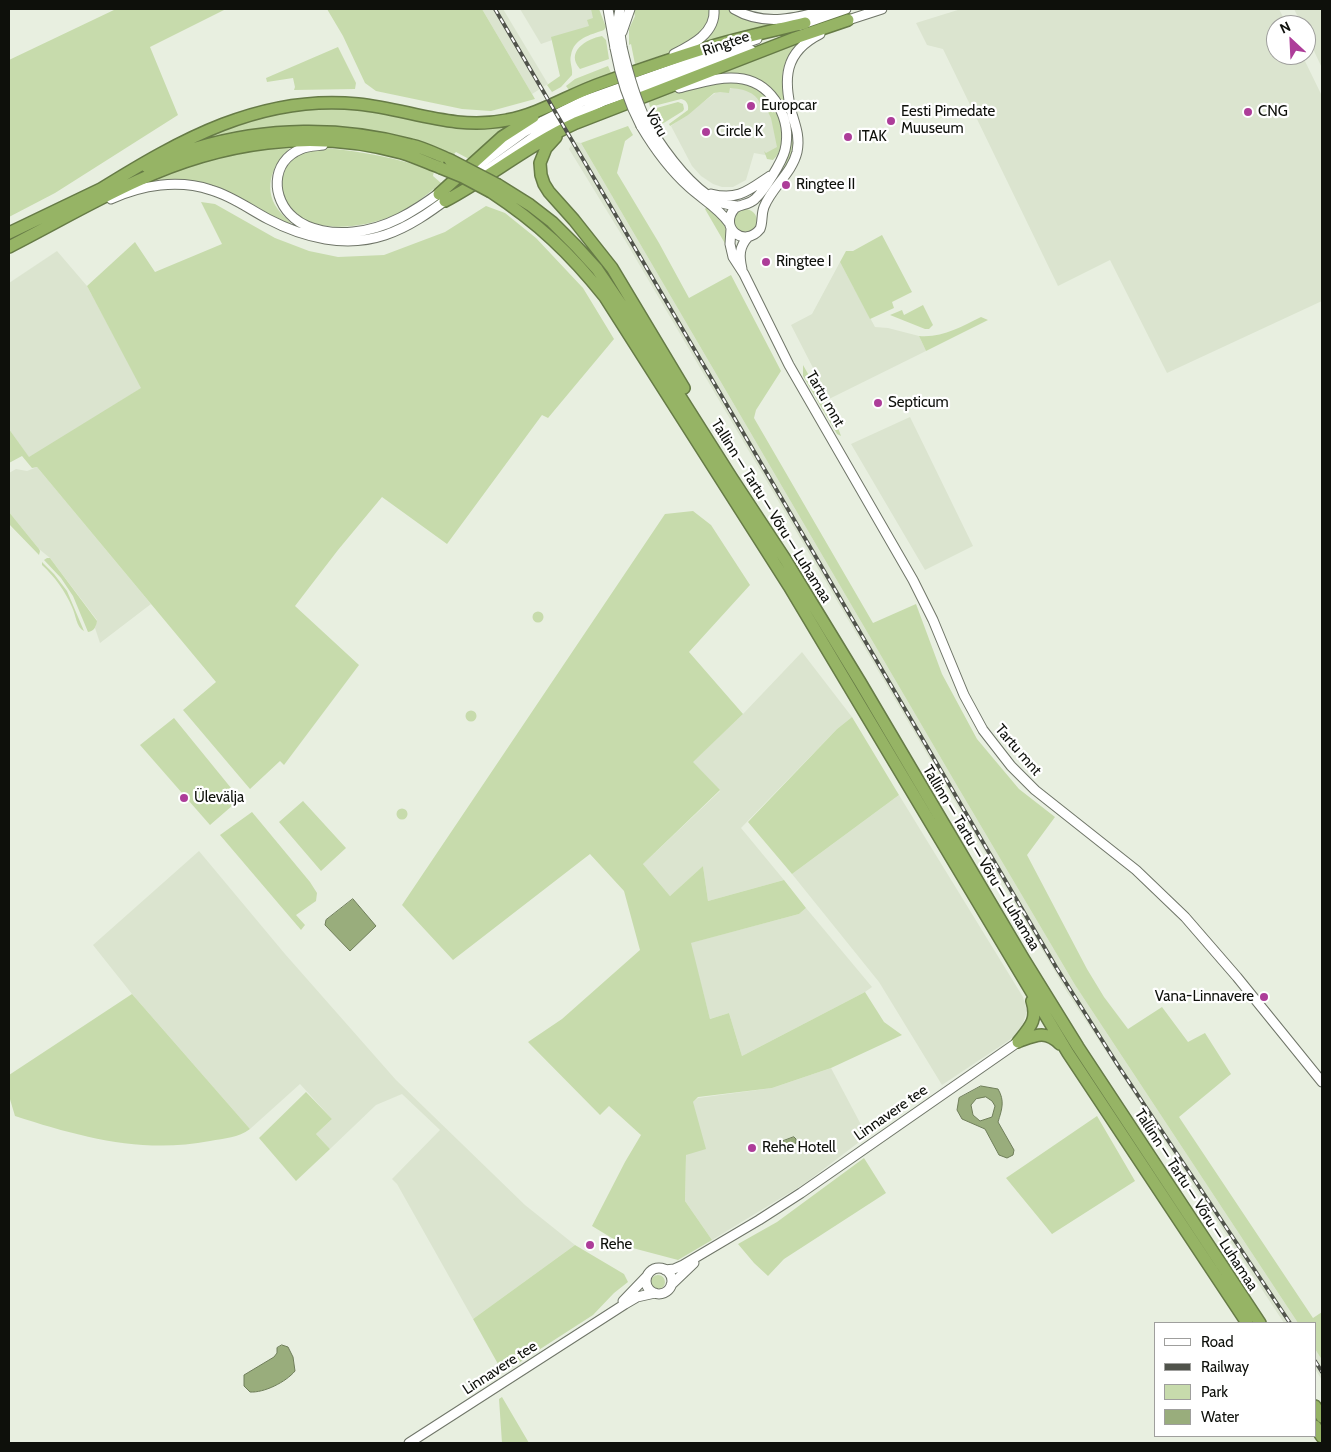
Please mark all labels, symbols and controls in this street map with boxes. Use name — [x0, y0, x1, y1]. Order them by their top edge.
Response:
north arrow — [1266, 15, 1316, 65]
text: N — [1277, 17, 1293, 38]
street label: Ringtee — [700, 28, 752, 60]
place label: Europcar — [761, 97, 817, 115]
marker: Europcar — [745, 100, 757, 112]
place label: Eesti Pimedate Muuseum — [901, 103, 995, 138]
place label: CNG — [1258, 103, 1288, 121]
street label: Võru — [641, 106, 671, 140]
marker: CNG — [1242, 106, 1254, 118]
marker: Eesti Pimedate Muuseum — [885, 115, 897, 127]
place label: Circle K — [716, 123, 763, 141]
marker: Circle K — [700, 126, 712, 138]
place label: ITAK — [858, 128, 887, 146]
marker: ITAK — [842, 131, 854, 143]
place label: Ringtee II — [796, 176, 855, 194]
marker: Ringtee II — [780, 179, 792, 191]
place label: Ringtee I — [776, 253, 832, 271]
marker: Ringtee I — [760, 256, 772, 268]
street label: Tartu mnt — [802, 368, 848, 430]
place label: Septicum — [888, 394, 949, 412]
marker: Septicum — [872, 397, 884, 409]
street label: Tallinn — Tartu — Võru — Luhamaa — [707, 416, 835, 606]
street label: Tartu mnt — [991, 721, 1045, 779]
street label: Tallinn — Tartu — Võru — Luhamaa — [918, 762, 1044, 954]
place label: Ülevälja — [194, 789, 244, 807]
marker: Ülevälja — [178, 792, 190, 804]
place label: Vana-Linnavere — [1155, 988, 1254, 1006]
marker: Vana-Linnavere — [1258, 991, 1270, 1003]
street label: Linnavere tee — [851, 1081, 931, 1145]
street label: Tallinn — Tartu — Võru — Luhamaa — [1130, 1106, 1262, 1294]
place label: Rehe Hotell — [762, 1139, 836, 1157]
marker: Rehe Hotell — [746, 1142, 758, 1154]
place label: Rehe — [600, 1236, 632, 1254]
marker: Rehe — [584, 1239, 596, 1251]
legend — [1154, 1322, 1316, 1437]
text: Road — [1201, 1333, 1234, 1351]
street label: Linnavere tee — [459, 1337, 541, 1399]
text: Railway — [1201, 1358, 1249, 1376]
text: Park — [1201, 1383, 1228, 1401]
text: Water — [1201, 1408, 1239, 1426]

